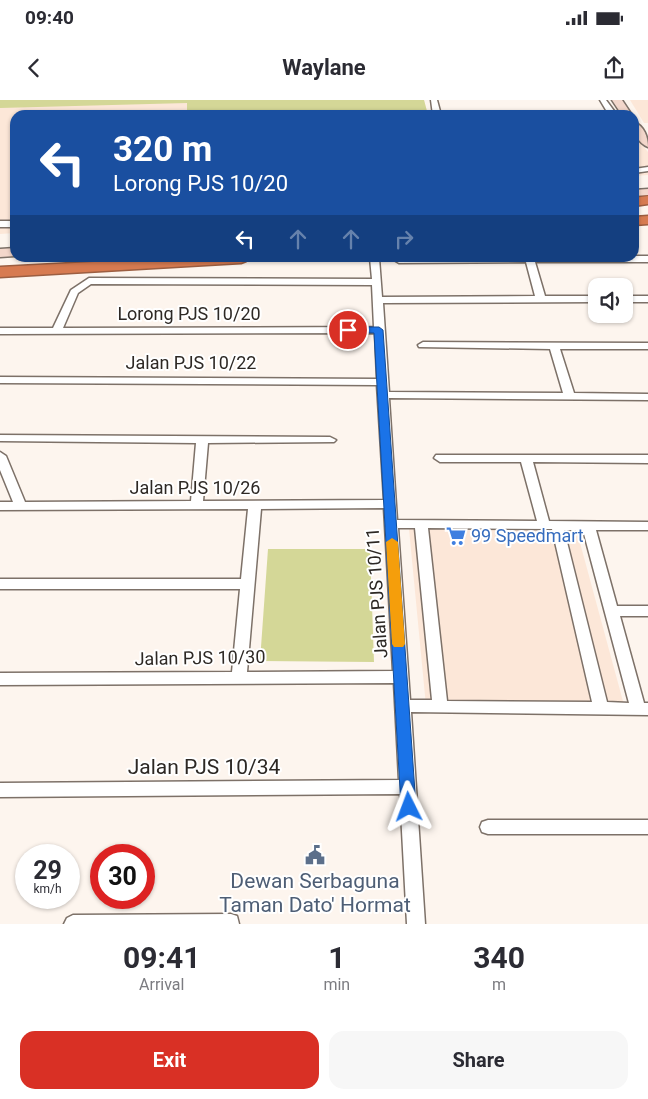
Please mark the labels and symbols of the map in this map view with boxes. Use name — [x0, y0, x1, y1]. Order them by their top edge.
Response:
street label: Lorong PJS 10/20 — [117, 303, 261, 324]
pin — [327, 309, 369, 351]
street label: Jalan PJS 10/22 — [126, 352, 256, 373]
street label: Jalan PJS 10/26 — [130, 477, 260, 498]
supermarket icon: 99 Speedmart — [445, 525, 467, 547]
place label: 99 Speedmart — [471, 525, 584, 546]
street label: Jalan PJS 10/11 — [361, 527, 392, 659]
street label: Jalan PJS 10/30 — [134, 646, 266, 669]
street label: Jalan PJS 10/34 — [128, 755, 281, 779]
position arrow — [382, 780, 434, 832]
speed limit sign: 30 — [90, 844, 155, 909]
public building icon: Dewan Serbaguna Taman Dato' Hormat — [304, 844, 326, 866]
place label: Dewan Serbaguna Taman Dato' Hormat — [219, 869, 411, 917]

